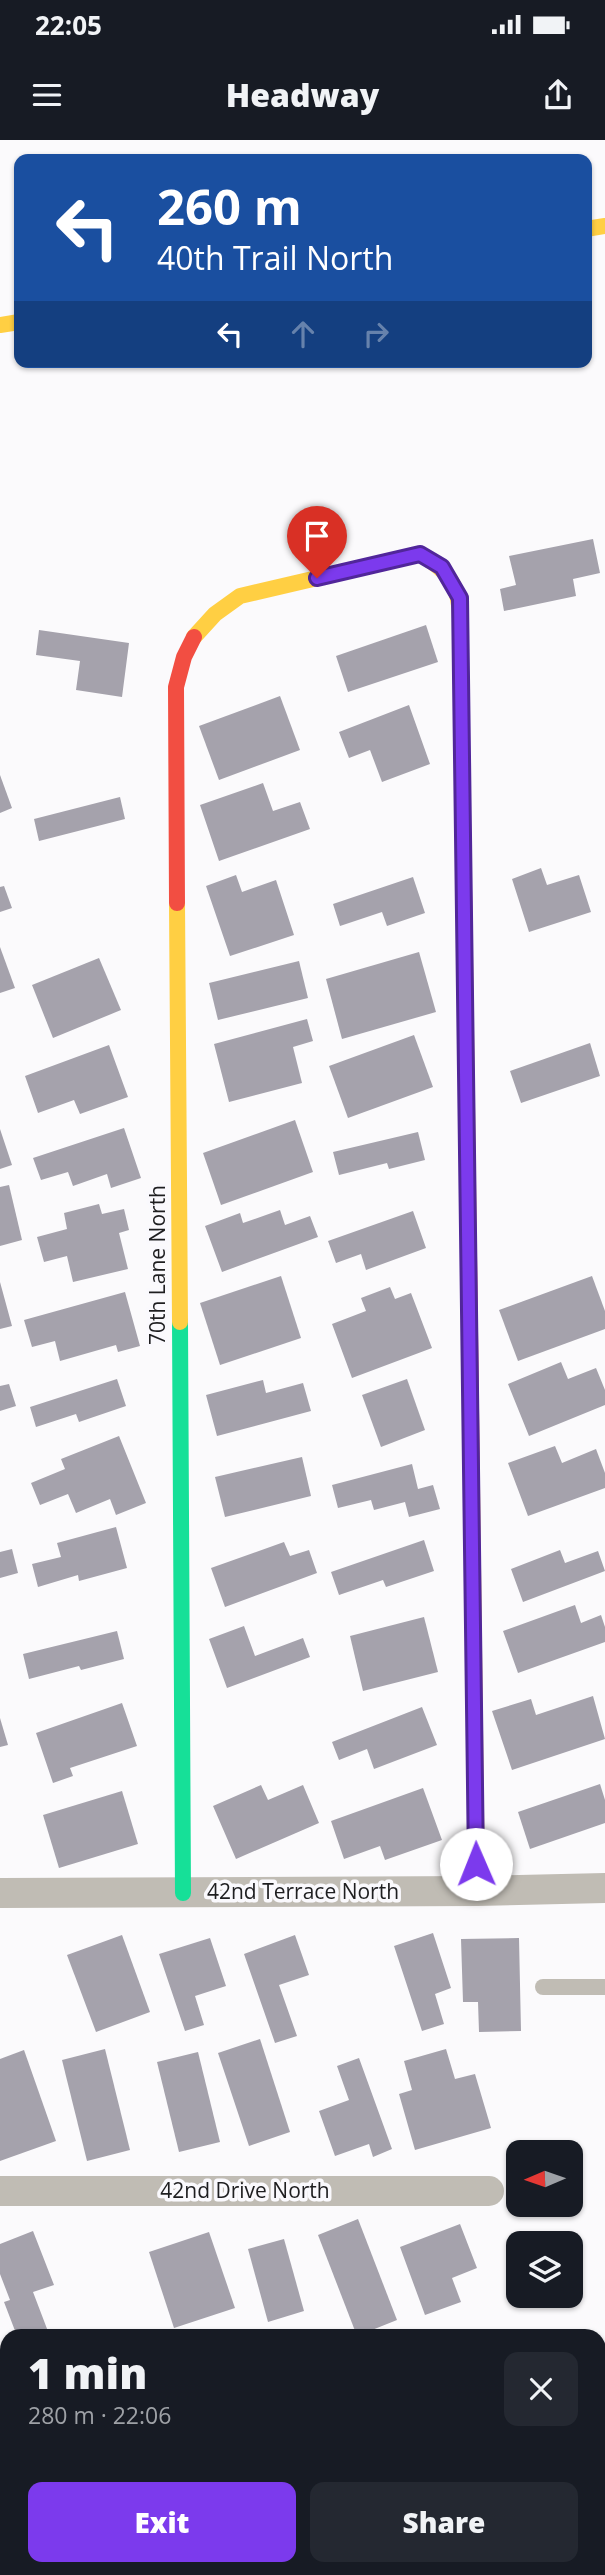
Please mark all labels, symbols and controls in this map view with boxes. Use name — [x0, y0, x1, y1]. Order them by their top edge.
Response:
text: 22:05 — [35, 7, 102, 43]
text: Headway — [226, 73, 379, 116]
icon: menu — [28, 76, 66, 114]
icon: share — [539, 76, 577, 114]
text: 260 m — [157, 173, 302, 239]
icon: left — [42, 182, 133, 273]
text: 40th Trail North — [157, 236, 393, 279]
icon: left — [211, 315, 249, 353]
icon: ahead — [284, 315, 322, 353]
icon: right — [357, 315, 395, 353]
pin — [287, 506, 347, 578]
icon: arrive — [298, 517, 336, 555]
street label: 70th Lane North — [143, 1185, 171, 1345]
position arrow — [439, 1827, 513, 1901]
street label: 42nd Terrace North — [207, 1877, 399, 1905]
north arrow — [506, 2140, 583, 2217]
map controls — [506, 2140, 583, 2308]
street label: 42nd Drive North — [160, 2176, 330, 2204]
button: layers — [506, 2231, 583, 2308]
text: 1 min — [28, 2344, 147, 2401]
button: close — [504, 2352, 578, 2426]
text: 280 m · 22:06 — [28, 2399, 171, 2431]
button: Exit — [28, 2482, 296, 2562]
button: Share — [310, 2482, 578, 2562]

